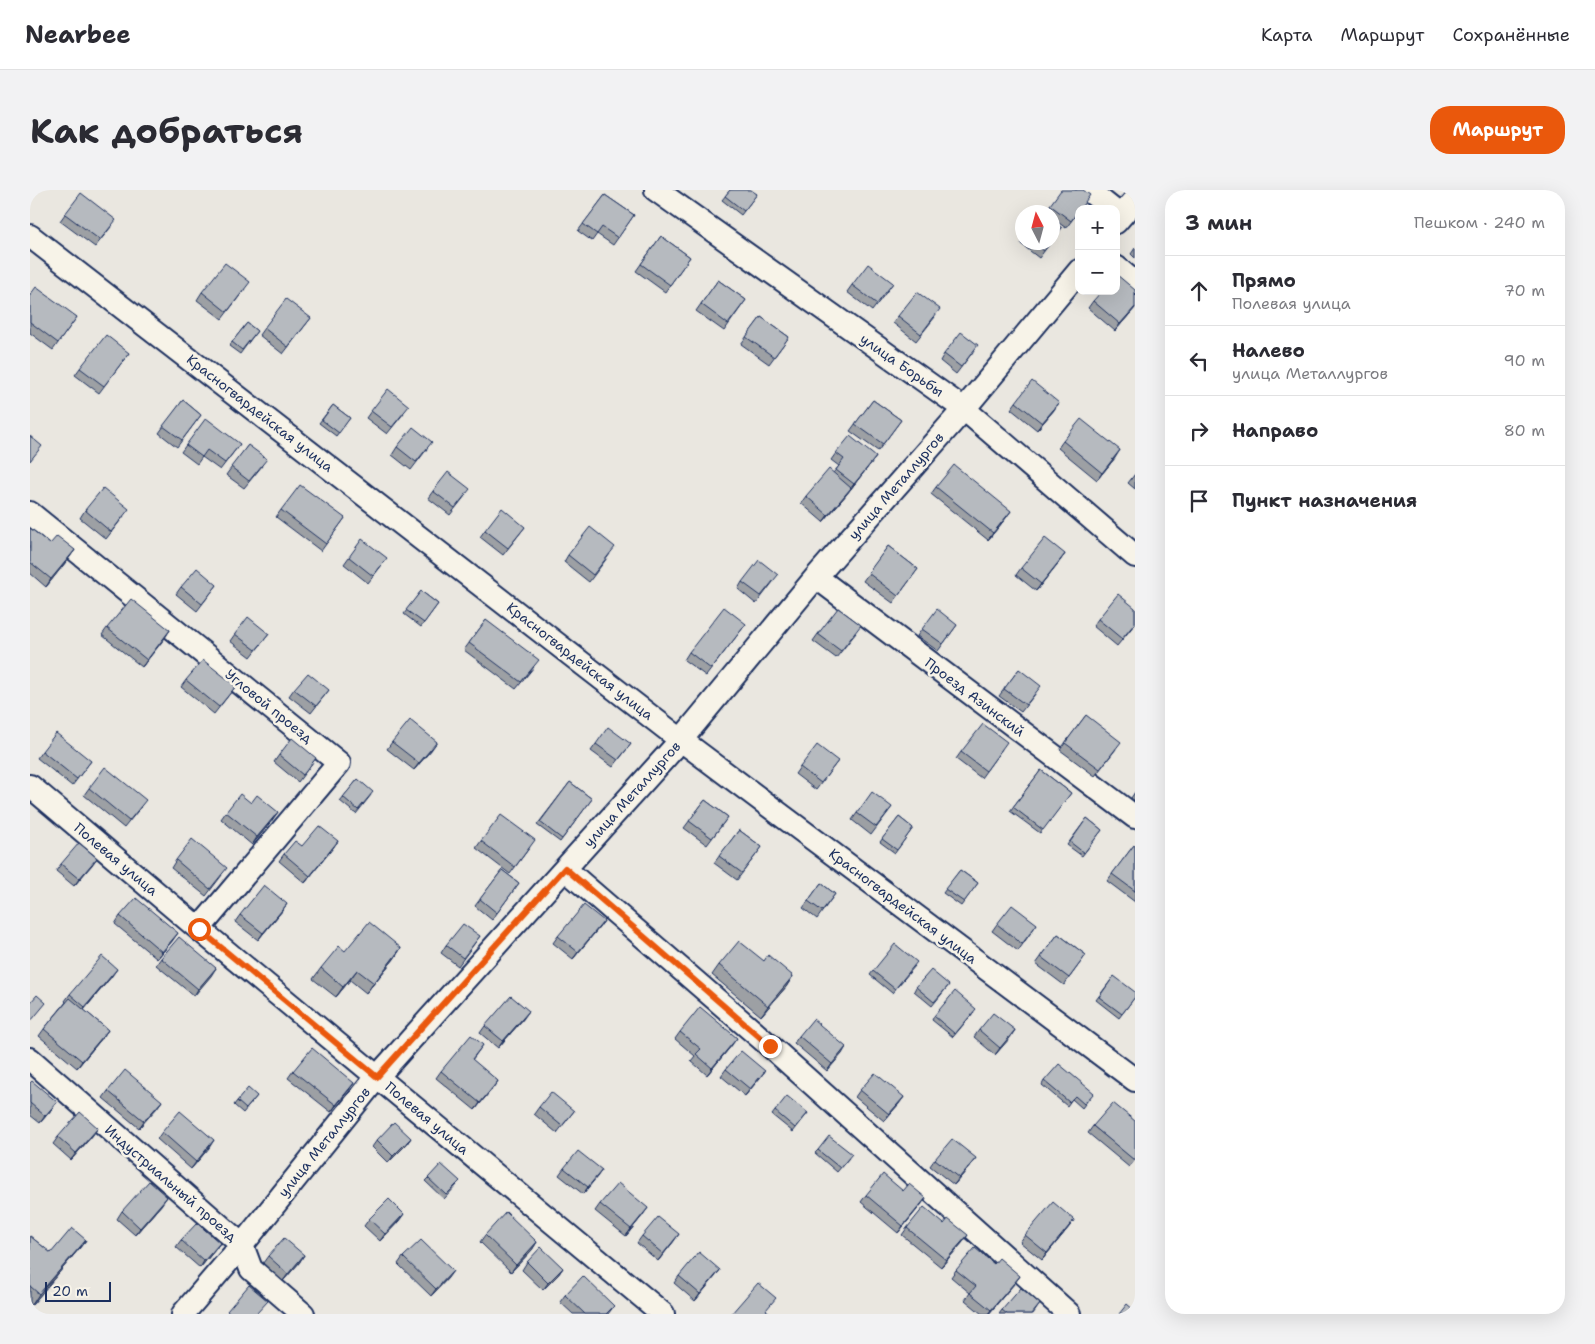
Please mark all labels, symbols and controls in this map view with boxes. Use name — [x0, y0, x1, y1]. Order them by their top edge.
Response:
text: Nearbee — [25, 19, 131, 51]
text: Карта — [1261, 23, 1312, 47]
text: Маршрут — [1340, 23, 1424, 47]
text: Сохранённые — [1452, 23, 1570, 47]
button: Маршрут — [1430, 106, 1565, 154]
text: Как добраться — [30, 107, 303, 154]
north arrow — [1015, 205, 1060, 250]
map controls — [1075, 205, 1120, 295]
button: + — [1075, 205, 1120, 250]
text: 3 мин — [1185, 209, 1252, 237]
text: Пешком · 240 m — [1414, 212, 1545, 233]
button: − — [1075, 250, 1120, 295]
text: Прямо — [1232, 268, 1296, 293]
icon: ahead — [1185, 277, 1213, 305]
text: 70 m — [1504, 280, 1545, 301]
text: Полевая улица — [1232, 293, 1351, 314]
street label: улица Борьбы — [857, 329, 947, 401]
text: Налево — [1232, 338, 1305, 363]
icon: left — [1185, 347, 1213, 375]
street label: Красногвардейская улица — [183, 350, 337, 476]
text: 90 m — [1504, 350, 1545, 371]
text: улица Металлургов — [1232, 363, 1388, 384]
icon: right — [1185, 417, 1213, 445]
text: Направо — [1232, 418, 1318, 443]
text: 80 m — [1504, 420, 1545, 441]
street label: улица Металлургов — [844, 429, 948, 543]
icon: arrive — [1185, 487, 1213, 515]
text: Пункт назначения — [1232, 488, 1417, 513]
street label: Красногвардейская улица — [503, 598, 657, 724]
street label: Проезд Азинский — [921, 654, 1029, 740]
street label: Угловой проезд — [222, 665, 317, 747]
street label: улица Металлургов — [580, 737, 684, 851]
street label: Полевая улица — [70, 819, 162, 899]
street label: Красногвардейская улица — [825, 844, 981, 968]
route start — [188, 918, 211, 941]
route end — [759, 1035, 782, 1058]
street label: Полевая улица — [381, 1078, 473, 1158]
street label: улица Металлургов — [274, 1083, 374, 1201]
street label: Индустриальный проезд — [101, 1121, 241, 1245]
scale bar — [45, 1279, 111, 1302]
text: 20 m — [52, 1282, 88, 1300]

